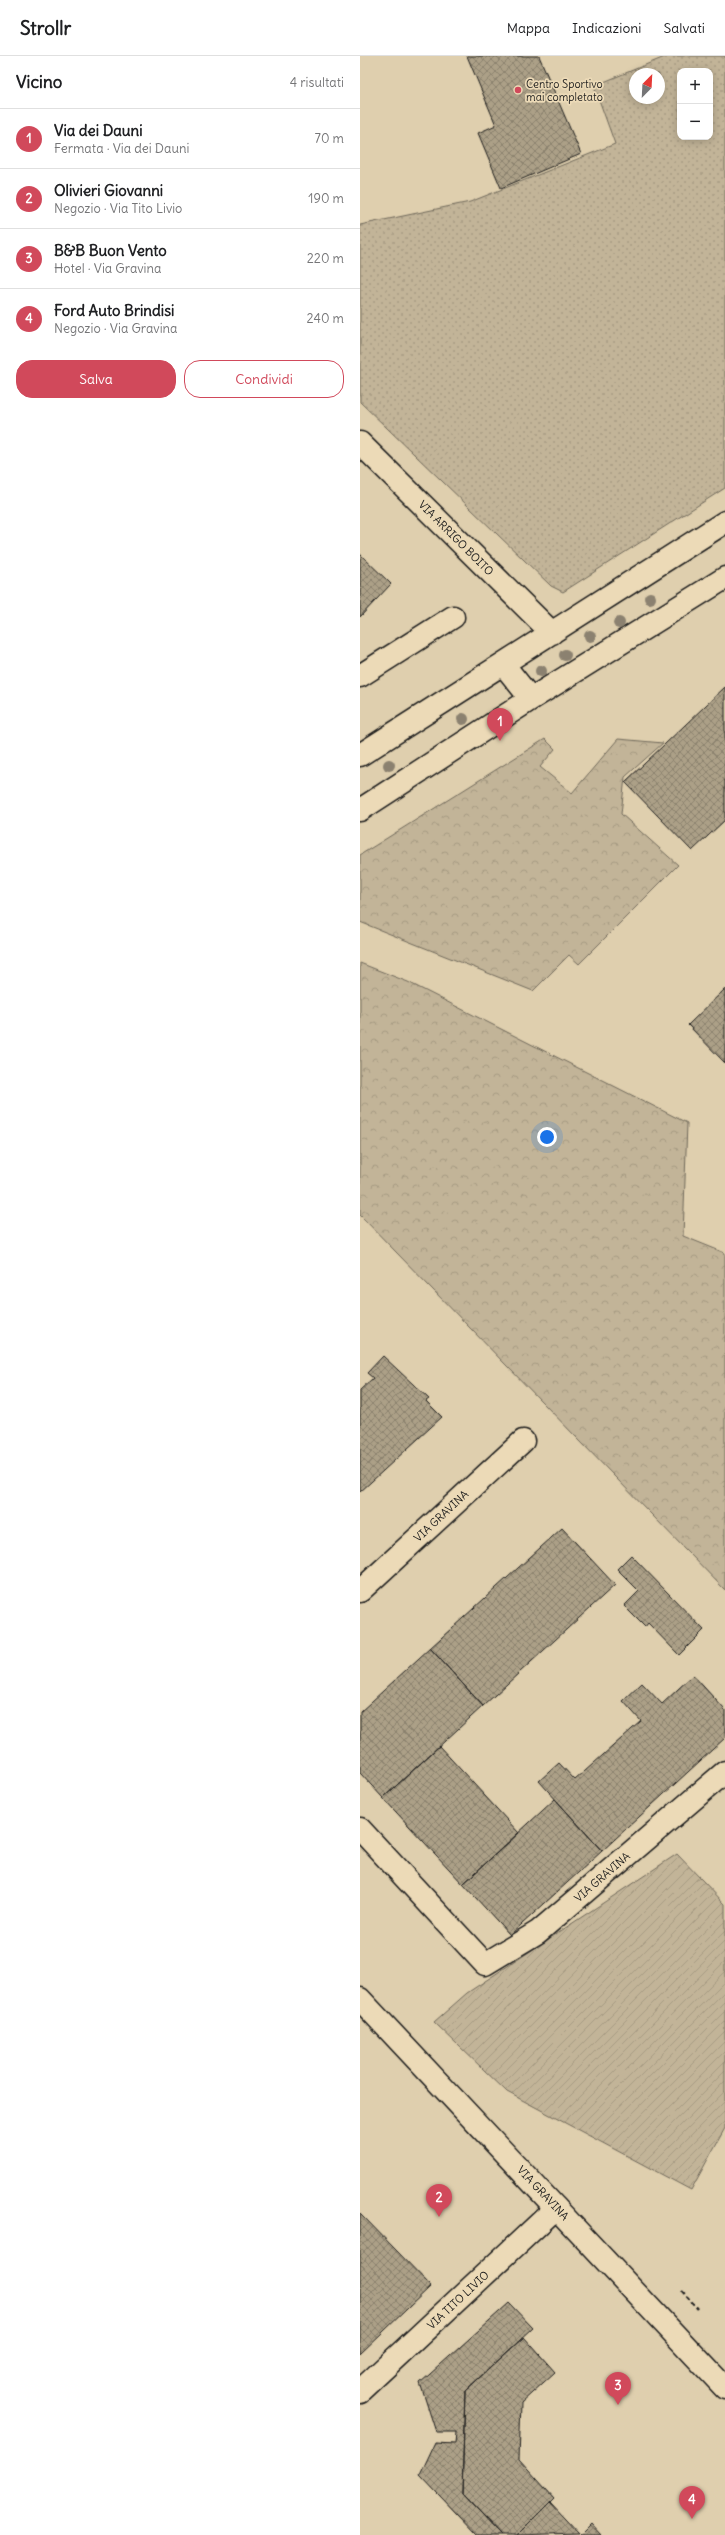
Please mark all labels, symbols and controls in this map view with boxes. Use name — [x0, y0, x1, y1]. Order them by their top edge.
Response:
text: Strollr — [20, 16, 71, 40]
text: Mappa — [507, 19, 550, 37]
text: Indicazioni — [572, 19, 642, 37]
text: Salvati — [664, 19, 705, 37]
north arrow — [629, 68, 665, 104]
map controls — [677, 68, 713, 140]
button: + — [677, 68, 713, 104]
text: Vicino — [16, 71, 62, 93]
text: 4 risultati — [290, 74, 344, 91]
place label: Centro Sportivo mai completato — [526, 77, 603, 104]
marker: Centro Sportivo mai completato — [513, 85, 523, 95]
button: − — [677, 104, 713, 140]
text: Via dei Dauni — [54, 121, 143, 140]
text: 1 — [26, 130, 32, 147]
text: 70 m — [315, 130, 344, 147]
text: Fermata · Via dei Dauni — [54, 140, 189, 157]
text: Olivieri Giovanni — [54, 181, 163, 200]
text: 2 — [25, 190, 33, 207]
text: 190 m — [308, 190, 344, 207]
text: Negozio · Via Tito Livio — [54, 200, 182, 217]
text: B&B Buon Vento — [54, 241, 167, 260]
text: 3 — [25, 250, 33, 267]
text: 220 m — [307, 250, 344, 267]
text: Hotel · Via Gravina — [54, 260, 161, 277]
text: Ford Auto Brindisi — [54, 301, 174, 320]
text: 4 — [25, 310, 33, 327]
text: 240 m — [307, 310, 344, 327]
text: Negozio · Via Gravina — [54, 320, 178, 337]
button: Salva — [16, 360, 176, 398]
button: Condividi — [184, 360, 344, 398]
street label: VIA ARRIGO BOITO — [416, 498, 496, 578]
pin: 1 — [487, 708, 513, 741]
your location — [537, 1127, 557, 1147]
street label: VIA GRAVINA — [411, 1487, 471, 1545]
street label: VIA GRAVINA — [571, 1849, 633, 1905]
street label: VIA GRAVINA — [514, 2163, 572, 2223]
pin: 2 — [426, 2184, 452, 2217]
street label: VIA TITO LIVIO — [424, 2268, 492, 2332]
pin: 3 — [605, 2372, 631, 2405]
pin: 4 — [679, 2486, 705, 2519]

